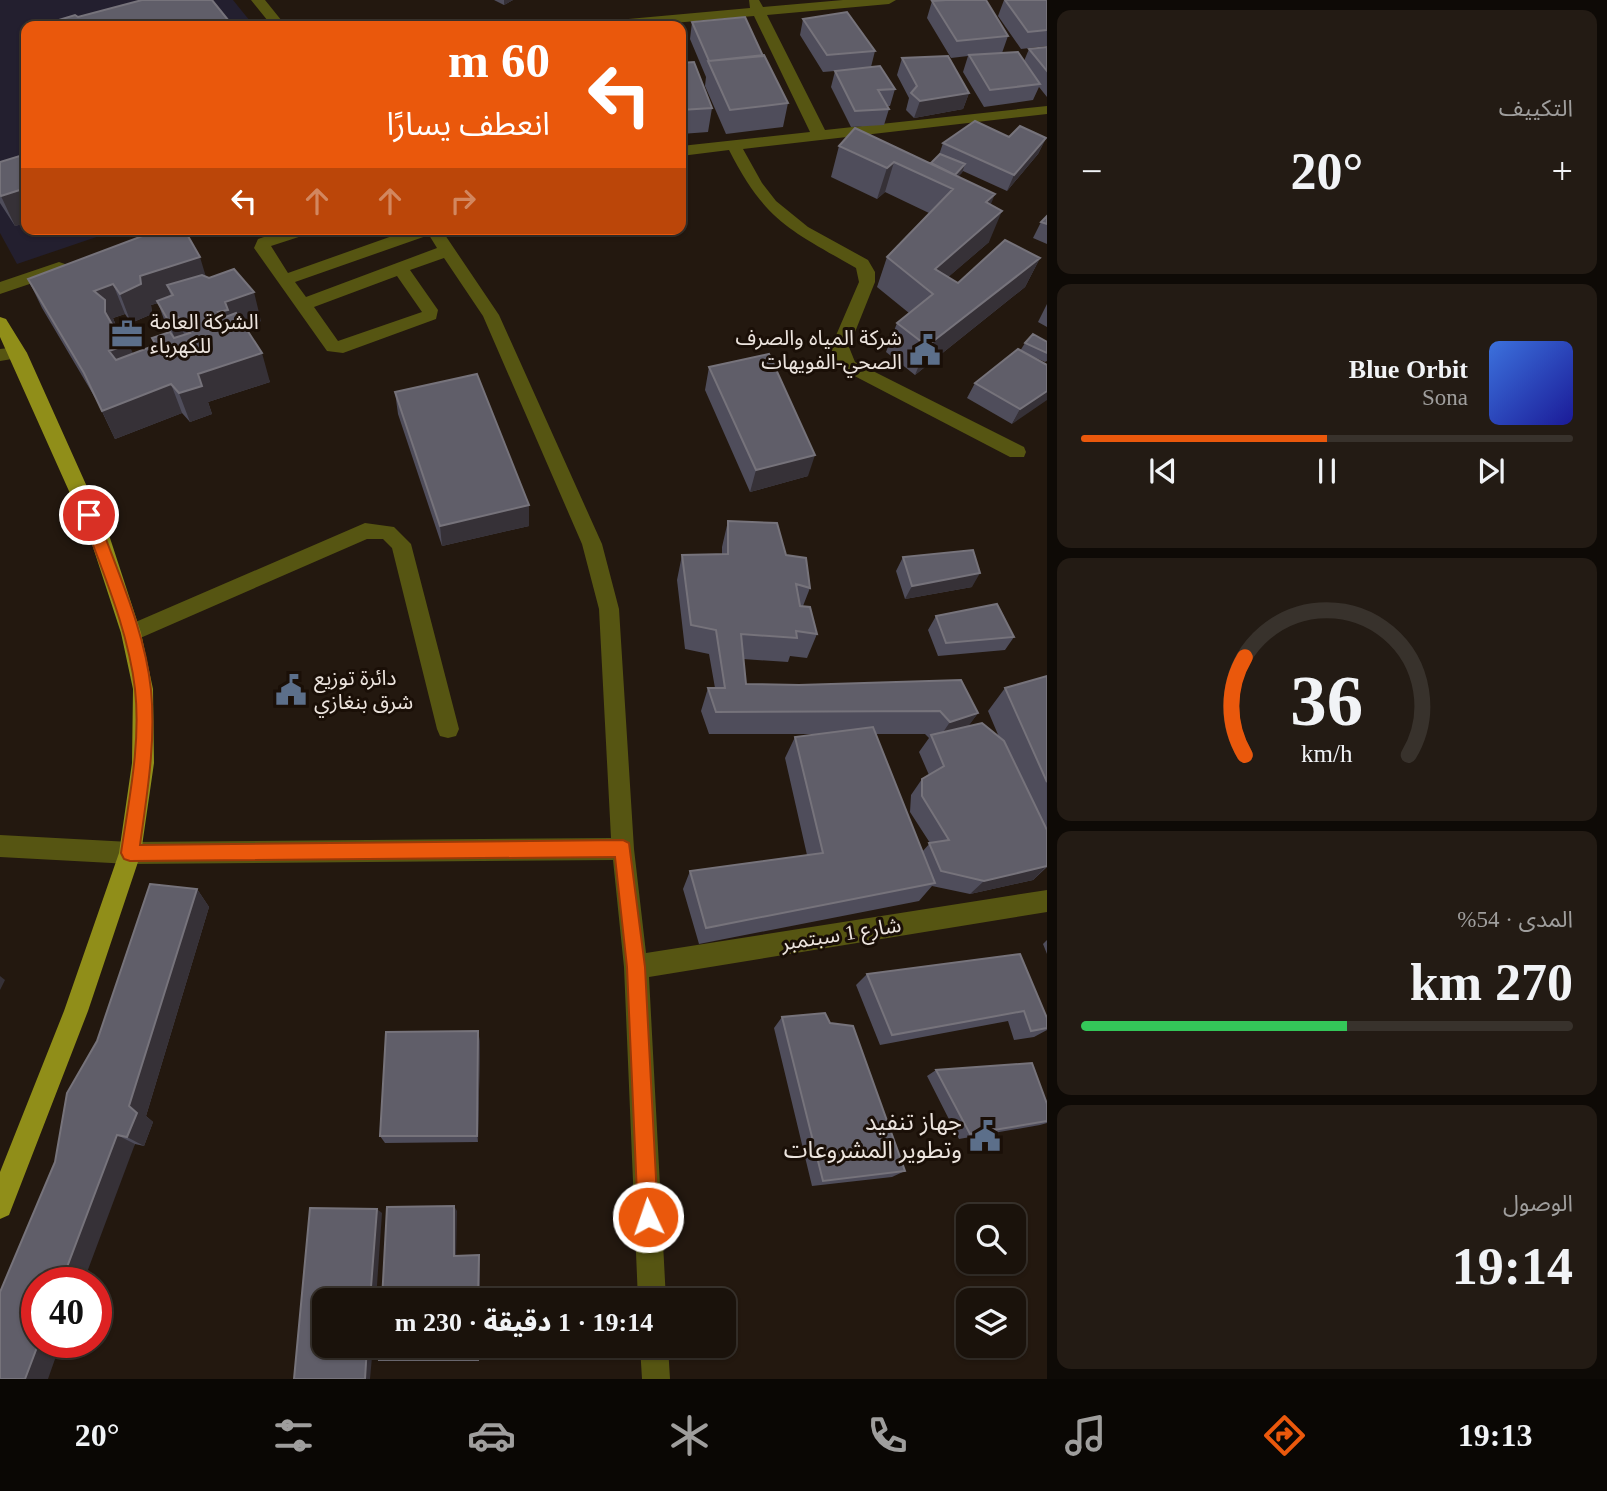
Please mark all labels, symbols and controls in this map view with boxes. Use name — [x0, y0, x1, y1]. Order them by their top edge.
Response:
text: 60 m — [448, 33, 550, 88]
icon: left — [574, 49, 665, 140]
text: التكييف — [1499, 96, 1573, 121]
text: انعطف يسارًا — [387, 106, 550, 142]
text: 20° — [1291, 143, 1363, 200]
text: − — [1081, 150, 1102, 192]
text: + — [1552, 150, 1573, 192]
icon: left — [225, 182, 263, 220]
icon: ahead — [298, 182, 336, 220]
icon: ahead — [371, 182, 409, 220]
icon: right — [444, 182, 482, 220]
place label: الشركة العامة للكهرباء — [150, 310, 259, 358]
office icon: الشركة العامة للكهرباء — [110, 317, 144, 351]
place label: شركة المياه والصرف الصحي-الفويهات — [736, 326, 902, 378]
public building icon: شركة المياه والصرف الصحي-الفويهات — [908, 333, 942, 367]
text: Blue Orbit — [1349, 355, 1468, 384]
text: Sona — [1422, 385, 1468, 410]
icon: previous — [1144, 452, 1182, 490]
icon: pause — [1308, 452, 1346, 490]
icon: next — [1472, 452, 1510, 490]
pin — [59, 485, 119, 545]
icon: arrive — [70, 496, 108, 534]
text: 36 — [1291, 661, 1363, 742]
place label: دائرة توزيع شرق بنغازي — [314, 666, 413, 718]
public building icon: دائرة توزيع شرق بنغازي — [274, 673, 308, 707]
text: km/h — [1301, 740, 1353, 767]
text: المدى · 54% — [1457, 907, 1573, 932]
street label: شارع 1 سبتمبر — [778, 913, 903, 958]
text: 270 km — [1410, 954, 1573, 1011]
place label: جهاز تنفيد وتطوير المشروعات — [784, 1109, 962, 1164]
public building icon: جهاز تنفيد وتطوير المشروعات — [968, 1119, 1002, 1153]
position arrow — [611, 1180, 685, 1254]
text: الوصول — [1503, 1191, 1573, 1216]
map controls — [956, 1204, 1026, 1358]
button: search — [956, 1204, 1026, 1274]
text: 19:14 — [1452, 1238, 1573, 1295]
speed limit sign: 40 — [21, 1267, 112, 1358]
button: layers — [956, 1288, 1026, 1358]
text: 19:14 · 1 دقيقة · 230 m — [395, 1308, 653, 1337]
icon: filters — [269, 1411, 318, 1460]
icon: car — [467, 1411, 516, 1460]
icon: climate — [665, 1411, 714, 1460]
icon: phone — [863, 1411, 912, 1460]
icon: music — [1061, 1411, 1110, 1460]
icon: directions — [1260, 1411, 1309, 1460]
text: 20° — [75, 1417, 119, 1453]
text: 19:13 — [1458, 1417, 1532, 1453]

